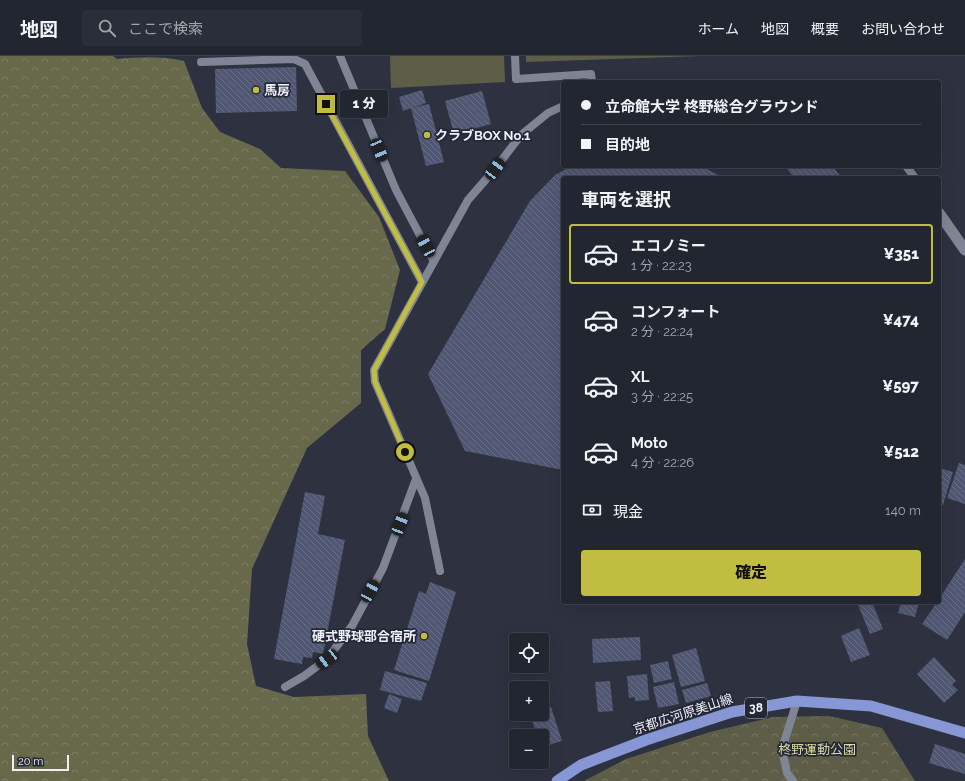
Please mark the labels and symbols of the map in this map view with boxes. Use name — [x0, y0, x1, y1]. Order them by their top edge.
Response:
place label: 馬房 — [264, 83, 290, 98]
marker: 馬房 — [251, 85, 261, 95]
callout: 1 分 — [340, 90, 388, 118]
route end — [317, 95, 335, 113]
place label: クラブBOX No.1 — [435, 128, 531, 143]
marker: クラブBOX No.1 — [422, 130, 432, 140]
car — [369, 137, 389, 163]
car — [483, 156, 507, 182]
car — [415, 233, 437, 259]
route start — [396, 443, 414, 461]
car — [390, 511, 410, 537]
car — [359, 578, 381, 604]
place label: 硬式野球部合宿所 — [312, 629, 416, 644]
marker: 硬式野球部合宿所 — [419, 631, 429, 641]
car — [314, 647, 340, 671]
street label: 京都広河原美山線 — [631, 691, 735, 737]
road number: 38 — [745, 698, 767, 718]
park label: 柊野運動公園 — [778, 742, 856, 757]
scale bar — [12, 753, 69, 772]

